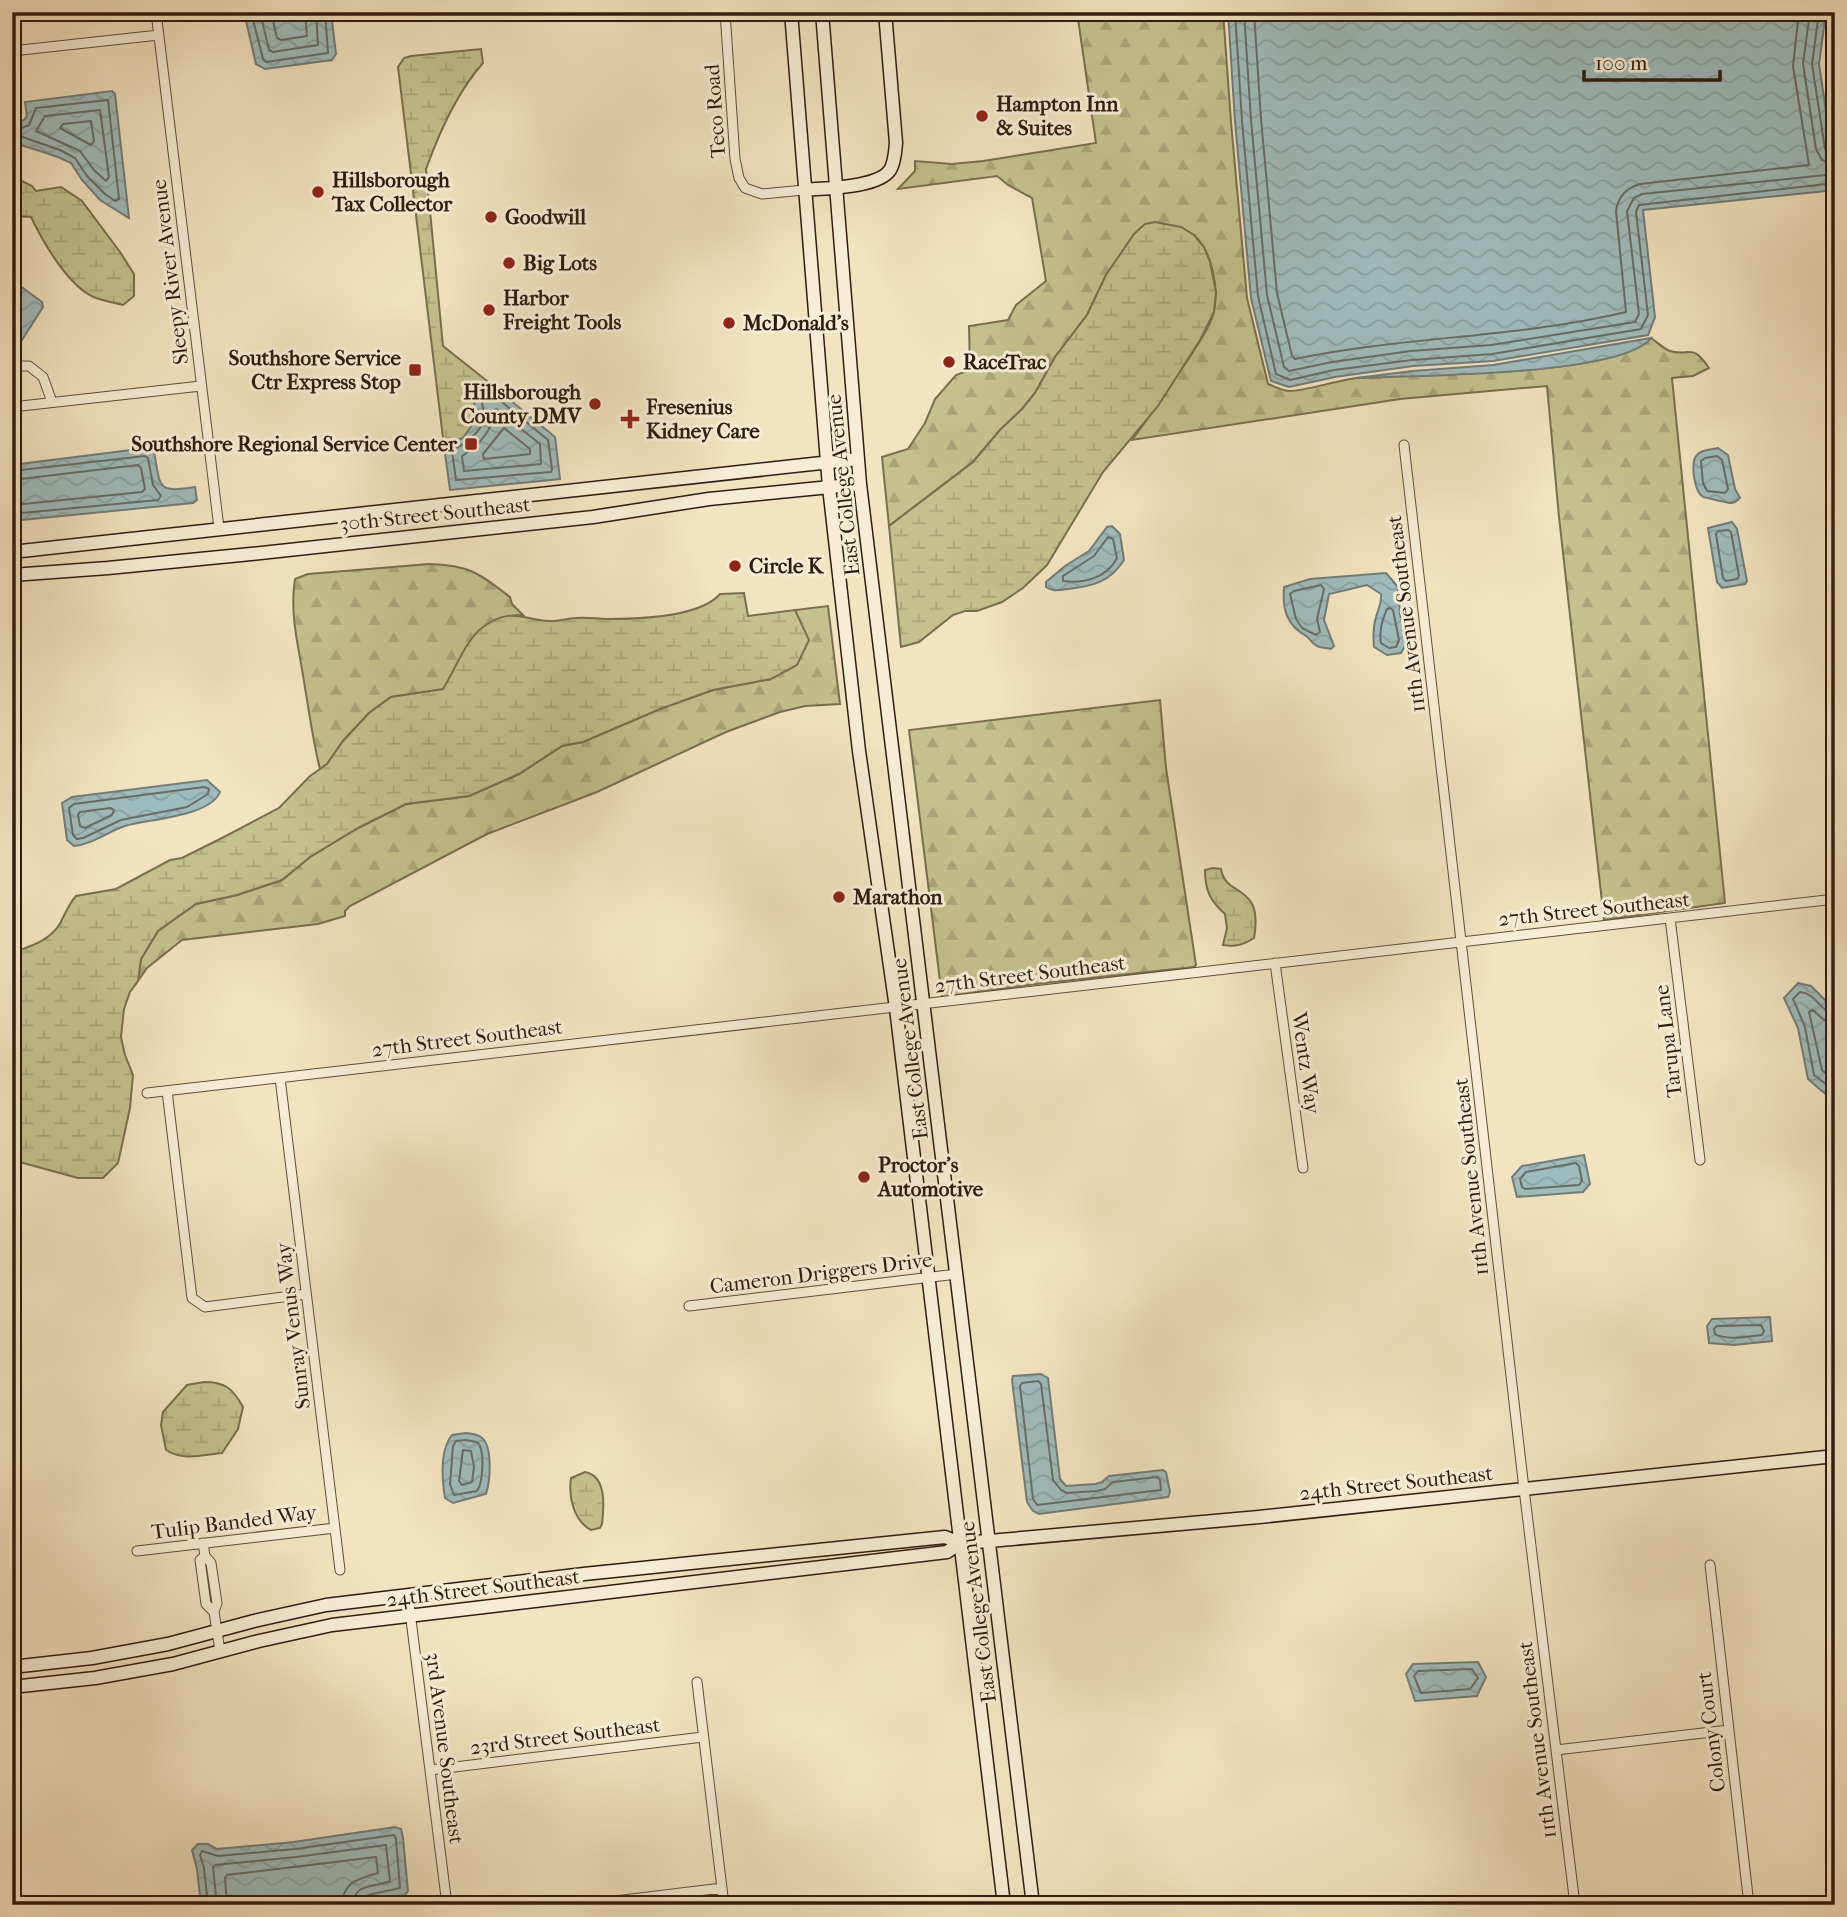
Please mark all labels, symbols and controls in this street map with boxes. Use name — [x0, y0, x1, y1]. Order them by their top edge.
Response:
scale bar — [1584, 38, 1721, 82]
text: 100 m — [1595, 51, 1648, 75]
street label: Teco Road — [700, 63, 730, 159]
place label: Hampton Inn & Suites — [996, 92, 1119, 140]
marker: Hampton Inn & Suites — [974, 108, 990, 124]
place label: Hillsborough Tax Collector — [331, 168, 453, 216]
street label: Sleepy River Avenue — [147, 178, 193, 366]
marker: Hillsborough Tax Collector — [310, 184, 326, 200]
place label: Goodwill — [505, 205, 586, 229]
marker: Goodwill — [483, 209, 499, 225]
place label: Big Lots — [523, 251, 597, 275]
marker: Big Lots — [501, 255, 517, 271]
place label: Harbor Freight Tools — [502, 286, 622, 334]
marker: Harbor Freight Tools — [481, 302, 497, 318]
place label: McDonald's — [742, 311, 849, 335]
marker: McDonald's — [721, 315, 737, 331]
place label: Southshore Service Ctr Express Stop — [229, 346, 402, 394]
place label: RaceTrac — [963, 350, 1046, 374]
marker: RaceTrac — [941, 354, 957, 370]
marker: Southshore Service Ctr Express Stop — [407, 362, 423, 378]
place label: Hillsborough County DMV — [461, 380, 582, 428]
street label: East College Avenue — [822, 393, 864, 577]
place label: Fresenius Kidney Care — [645, 395, 760, 443]
marker: Hillsborough County DMV — [587, 396, 603, 412]
marker: Fresenius Kidney Care — [620, 409, 640, 429]
place label: Southshore Regional Service Center — [131, 432, 458, 456]
marker: Southshore Regional Service Center — [463, 436, 479, 452]
street label: 30th Street Southeast — [338, 492, 532, 536]
street label: 11th Avenue Southeast — [1382, 513, 1430, 714]
place label: Circle K — [749, 554, 825, 578]
marker: Circle K — [727, 558, 743, 574]
place label: Marathon — [852, 885, 943, 909]
street label: 27th Street Southeast — [1497, 887, 1691, 931]
marker: Marathon — [831, 889, 847, 905]
street label: 27th Street Southeast — [933, 950, 1127, 998]
street label: East College Avenue — [887, 957, 933, 1141]
street label: Tarupa Lane — [1649, 983, 1687, 1099]
street label: Wentz Way — [1287, 1009, 1325, 1116]
street label: 27th Street Southeast — [370, 1014, 564, 1062]
street label: 11th Avenue Southeast — [1449, 1076, 1493, 1277]
place label: Proctor's Automotive — [876, 1153, 984, 1201]
marker: Proctor's Automotive — [856, 1169, 872, 1185]
street label: Sunray Venus Way — [271, 1241, 315, 1411]
street label: Cameron Driggers Drive — [708, 1247, 934, 1299]
street label: 24th Street Southeast — [1298, 1461, 1494, 1505]
street label: Tulip Banded Way — [150, 1500, 319, 1544]
street label: East College Avenue — [955, 1520, 1001, 1704]
street label: 24th Street Southeast — [385, 1564, 582, 1612]
street label: 11th Avenue Southeast — [1513, 1639, 1561, 1840]
street label: 3rd Avenue Southeast — [421, 1651, 469, 1846]
street label: Colony Court — [1692, 1670, 1730, 1794]
street label: 23rd Street Southeast — [468, 1712, 662, 1760]

